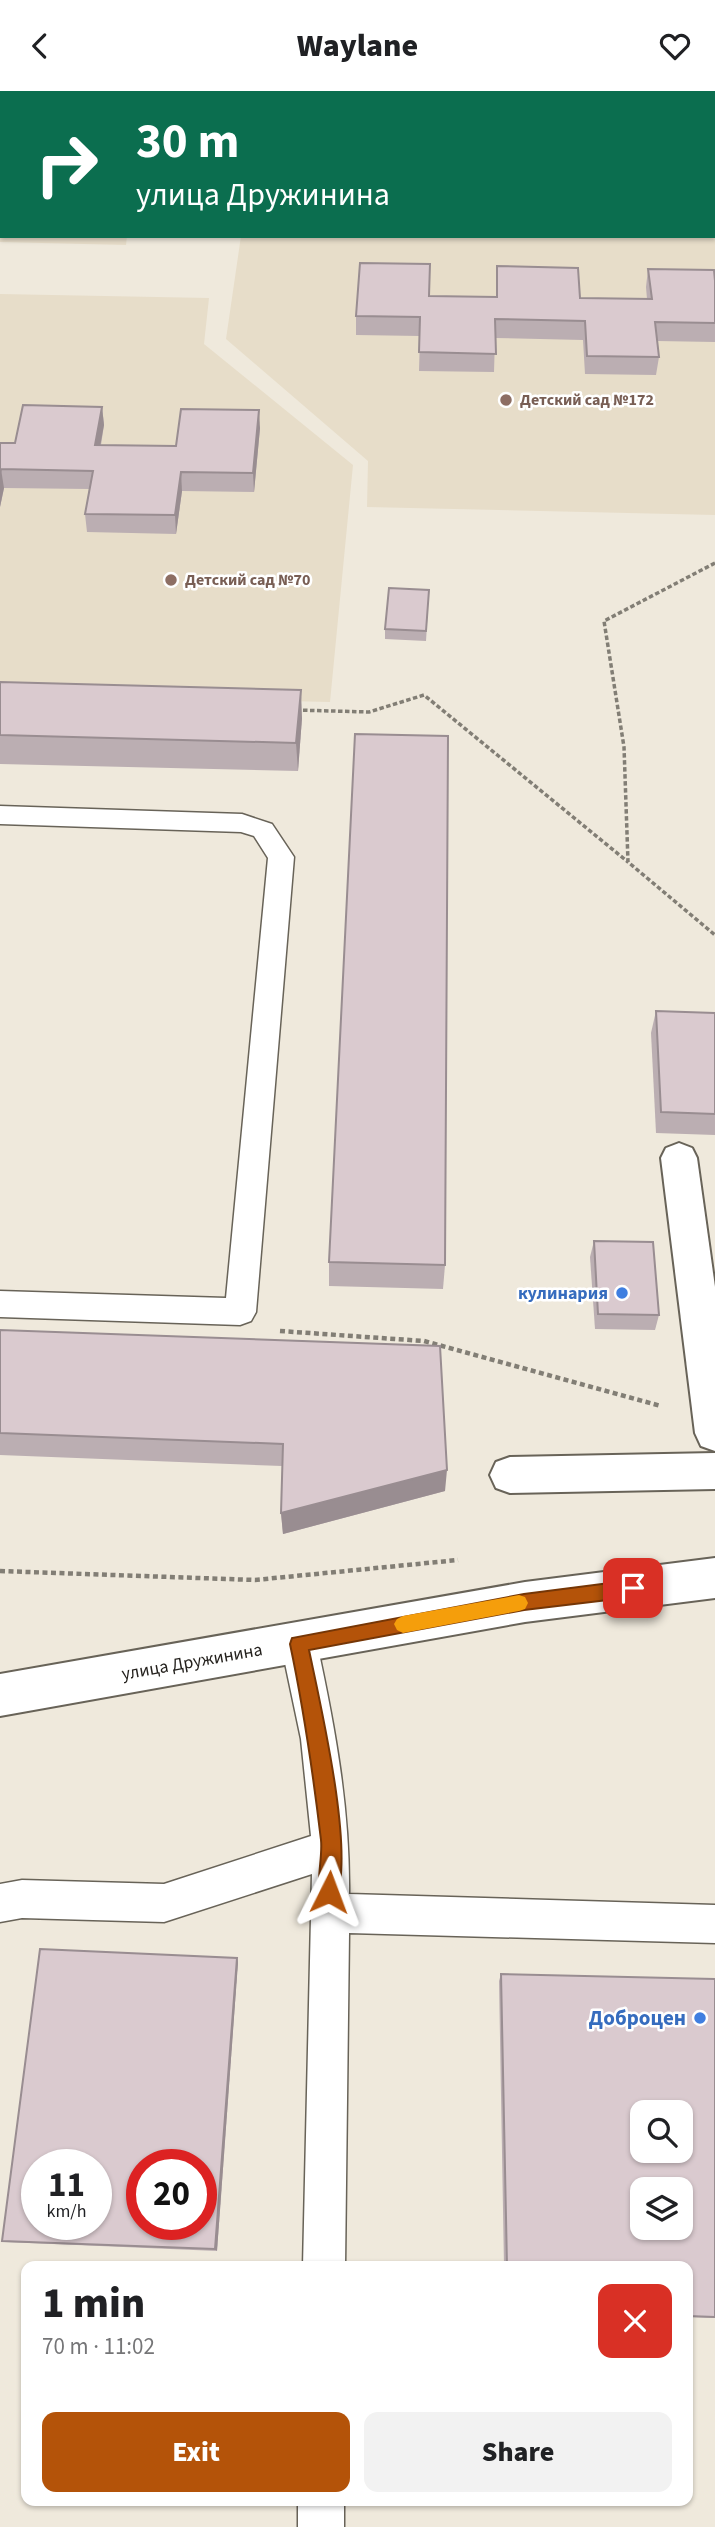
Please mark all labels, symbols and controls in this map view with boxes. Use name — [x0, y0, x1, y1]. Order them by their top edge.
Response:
text: Waylane — [297, 23, 418, 69]
icon: back — [21, 27, 59, 65]
icon: heart — [656, 27, 694, 65]
text: 30 m — [136, 107, 240, 177]
icon: right — [21, 119, 112, 210]
text: улица Дружинина — [136, 172, 390, 218]
place label: Детский сад №172 — [520, 389, 654, 411]
marker: Детский сад №172 — [498, 392, 514, 408]
place label: Детский сад №70 — [185, 569, 310, 591]
marker: Детский сад №70 — [163, 572, 179, 588]
place label: кулинария — [518, 1281, 608, 1306]
marker: кулинария — [614, 1285, 630, 1301]
pin — [603, 1558, 663, 1618]
icon: arrive — [614, 1569, 652, 1607]
street label: улица Дружинина — [120, 1637, 264, 1687]
position arrow — [292, 1855, 366, 1929]
place label: Доброцен — [589, 2003, 686, 2033]
marker: Доброцен — [692, 2010, 708, 2026]
map controls — [630, 2100, 693, 2240]
button: search — [630, 2100, 693, 2163]
speed limit sign: 20 — [126, 2149, 217, 2240]
text: 11 — [48, 2160, 85, 2210]
button: layers — [630, 2177, 693, 2240]
text: km/h — [47, 2199, 86, 2224]
text: 1 min — [42, 2274, 145, 2334]
button: close — [598, 2284, 672, 2358]
text: 70 m · 11:02 — [42, 2330, 155, 2363]
button: Exit — [42, 2412, 350, 2492]
button: Share — [364, 2412, 672, 2492]

